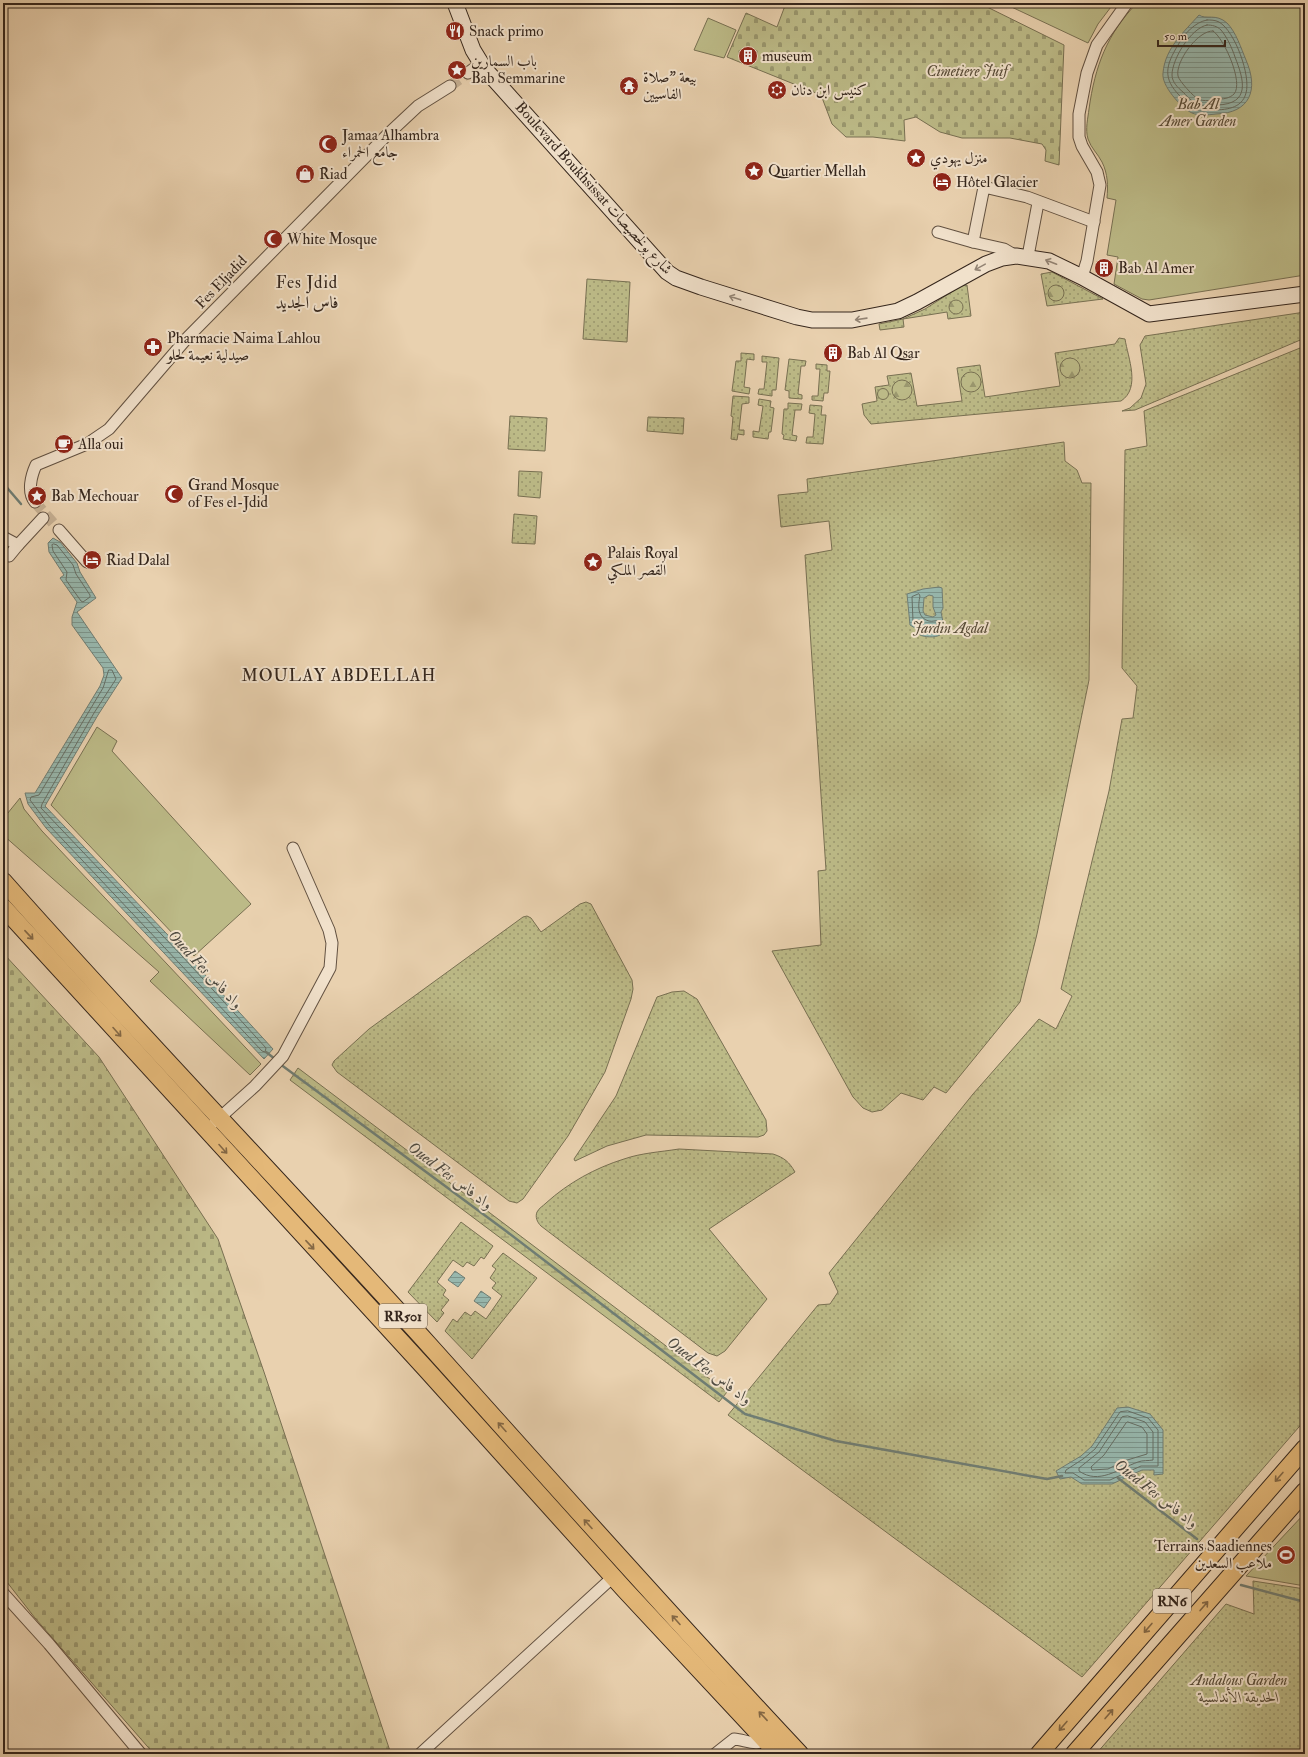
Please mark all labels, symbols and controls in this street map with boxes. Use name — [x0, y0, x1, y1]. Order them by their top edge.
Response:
restaurant icon: Snack primo — [444, 20, 466, 42]
place label: Snack primo — [469, 22, 544, 42]
scale bar — [1158, 22, 1225, 48]
text: 50 m — [1164, 29, 1188, 44]
building icon: museum — [737, 45, 759, 67]
place label: museum — [762, 47, 812, 66]
place label: باب السمارين Bab Semmarine — [471, 52, 565, 88]
place icon: باب السمارين Bab Semmarine — [446, 59, 468, 81]
park label: Cimetiere Juif — [927, 62, 1011, 81]
place label: بيعة "صلاة الفاسيين — [643, 68, 697, 104]
temple icon: بيعة "صلاة الفاسيين — [618, 75, 640, 97]
synagogue icon: كنيس ابن دنان — [766, 79, 788, 101]
place label: كنيس ابن دنان — [791, 81, 867, 100]
park label: Bab Al Amer Garden — [1158, 95, 1236, 131]
street label: Boulevard Boukhsissat شارع بولخصيصات — [509, 98, 676, 281]
place label: Jamaa Alhambra جامع الحمراء — [341, 126, 440, 166]
mosque icon: Jamaa Alhambra جامع الحمراء — [317, 133, 339, 155]
place icon: منزل يهودي — [905, 147, 927, 169]
place label: منزل يهودي — [930, 149, 988, 170]
place icon: Quartier Mellah — [743, 160, 765, 182]
place label: Quartier Mellah — [768, 162, 866, 181]
shop icon: Riad — [294, 163, 316, 185]
place label: Riad — [319, 165, 348, 184]
hotel icon: Hôtel Glacier — [931, 171, 953, 193]
place label: Hôtel Glacier — [956, 173, 1038, 192]
mosque icon: White Mosque — [262, 228, 284, 250]
place label: White Mosque — [286, 230, 377, 249]
street label: Fes Eljadid — [191, 251, 252, 313]
building icon: Bab Al Amer — [1093, 257, 1115, 279]
one-way arrow — [1045, 258, 1057, 266]
place label: Bab Al Amer — [1118, 259, 1194, 278]
one-way arrow — [974, 264, 986, 272]
district label: Fes Jdid فاس الجديد — [276, 272, 338, 313]
one-way arrow — [728, 294, 741, 301]
one-way arrow — [855, 315, 868, 323]
place label: Pharmacie Naima Lahlou صيدلية نعيمة لحلو — [165, 329, 321, 365]
pharmacy icon: Pharmacie Naima Lahlou صيدلية نعيمة لحلو — [142, 336, 164, 358]
building icon: Bab Al Qsar — [822, 342, 844, 364]
place label: Bab Al Qsar — [847, 344, 920, 363]
cafe icon: Alla oui — [53, 433, 75, 455]
place label: Alla oui — [77, 435, 124, 454]
place label: Grand Mosque of Fes el-Jdid — [188, 476, 279, 513]
mosque icon: Grand Mosque of Fes el-Jdid — [163, 483, 185, 505]
place icon: Bab Mechouar — [26, 485, 48, 507]
place label: Bab Mechouar — [51, 487, 139, 506]
place label: Palais Royal القصر الملكي — [607, 544, 678, 584]
hotel icon: Riad Dalal — [81, 549, 103, 571]
place label: Riad Dalal — [106, 551, 170, 570]
place icon: Palais Royal القصر الملكي — [582, 551, 604, 573]
park label: Jardin Agdal — [912, 619, 989, 638]
district label: MOULAY ABDELLAH — [242, 665, 436, 686]
water label: Oued Fes واد فاس — [163, 926, 247, 1014]
one-way arrow — [25, 930, 34, 941]
one-way arrow — [112, 1027, 121, 1037]
water label: Oued Fes واد فاس — [404, 1137, 497, 1214]
one-way arrow — [218, 1144, 228, 1154]
one-way arrow — [306, 1240, 315, 1250]
road number: RR501 — [379, 1304, 427, 1328]
water label: Oued Fes واد فاس — [663, 1332, 756, 1409]
one-way arrow — [497, 1421, 506, 1432]
water label: Oued Fes واد فاس — [1110, 1455, 1203, 1533]
one-way arrow — [1275, 1472, 1284, 1482]
one-way arrow — [584, 1518, 593, 1529]
place label: Terrains Saadiennes ملاعب السعدين — [1154, 1537, 1272, 1573]
sports icon: Terrains Saadiennes ملاعب السعدين — [1275, 1544, 1297, 1566]
road number: RN6 — [1153, 1589, 1191, 1613]
one-way arrow — [1199, 1601, 1209, 1611]
one-way arrow — [672, 1615, 681, 1625]
one-way arrow — [1144, 1623, 1153, 1633]
park label: Andalous Garden الحديقة الأندلسية — [1189, 1671, 1287, 1707]
one-way arrow — [1104, 1709, 1113, 1720]
one-way arrow — [759, 1710, 768, 1721]
one-way arrow — [1058, 1721, 1067, 1731]

